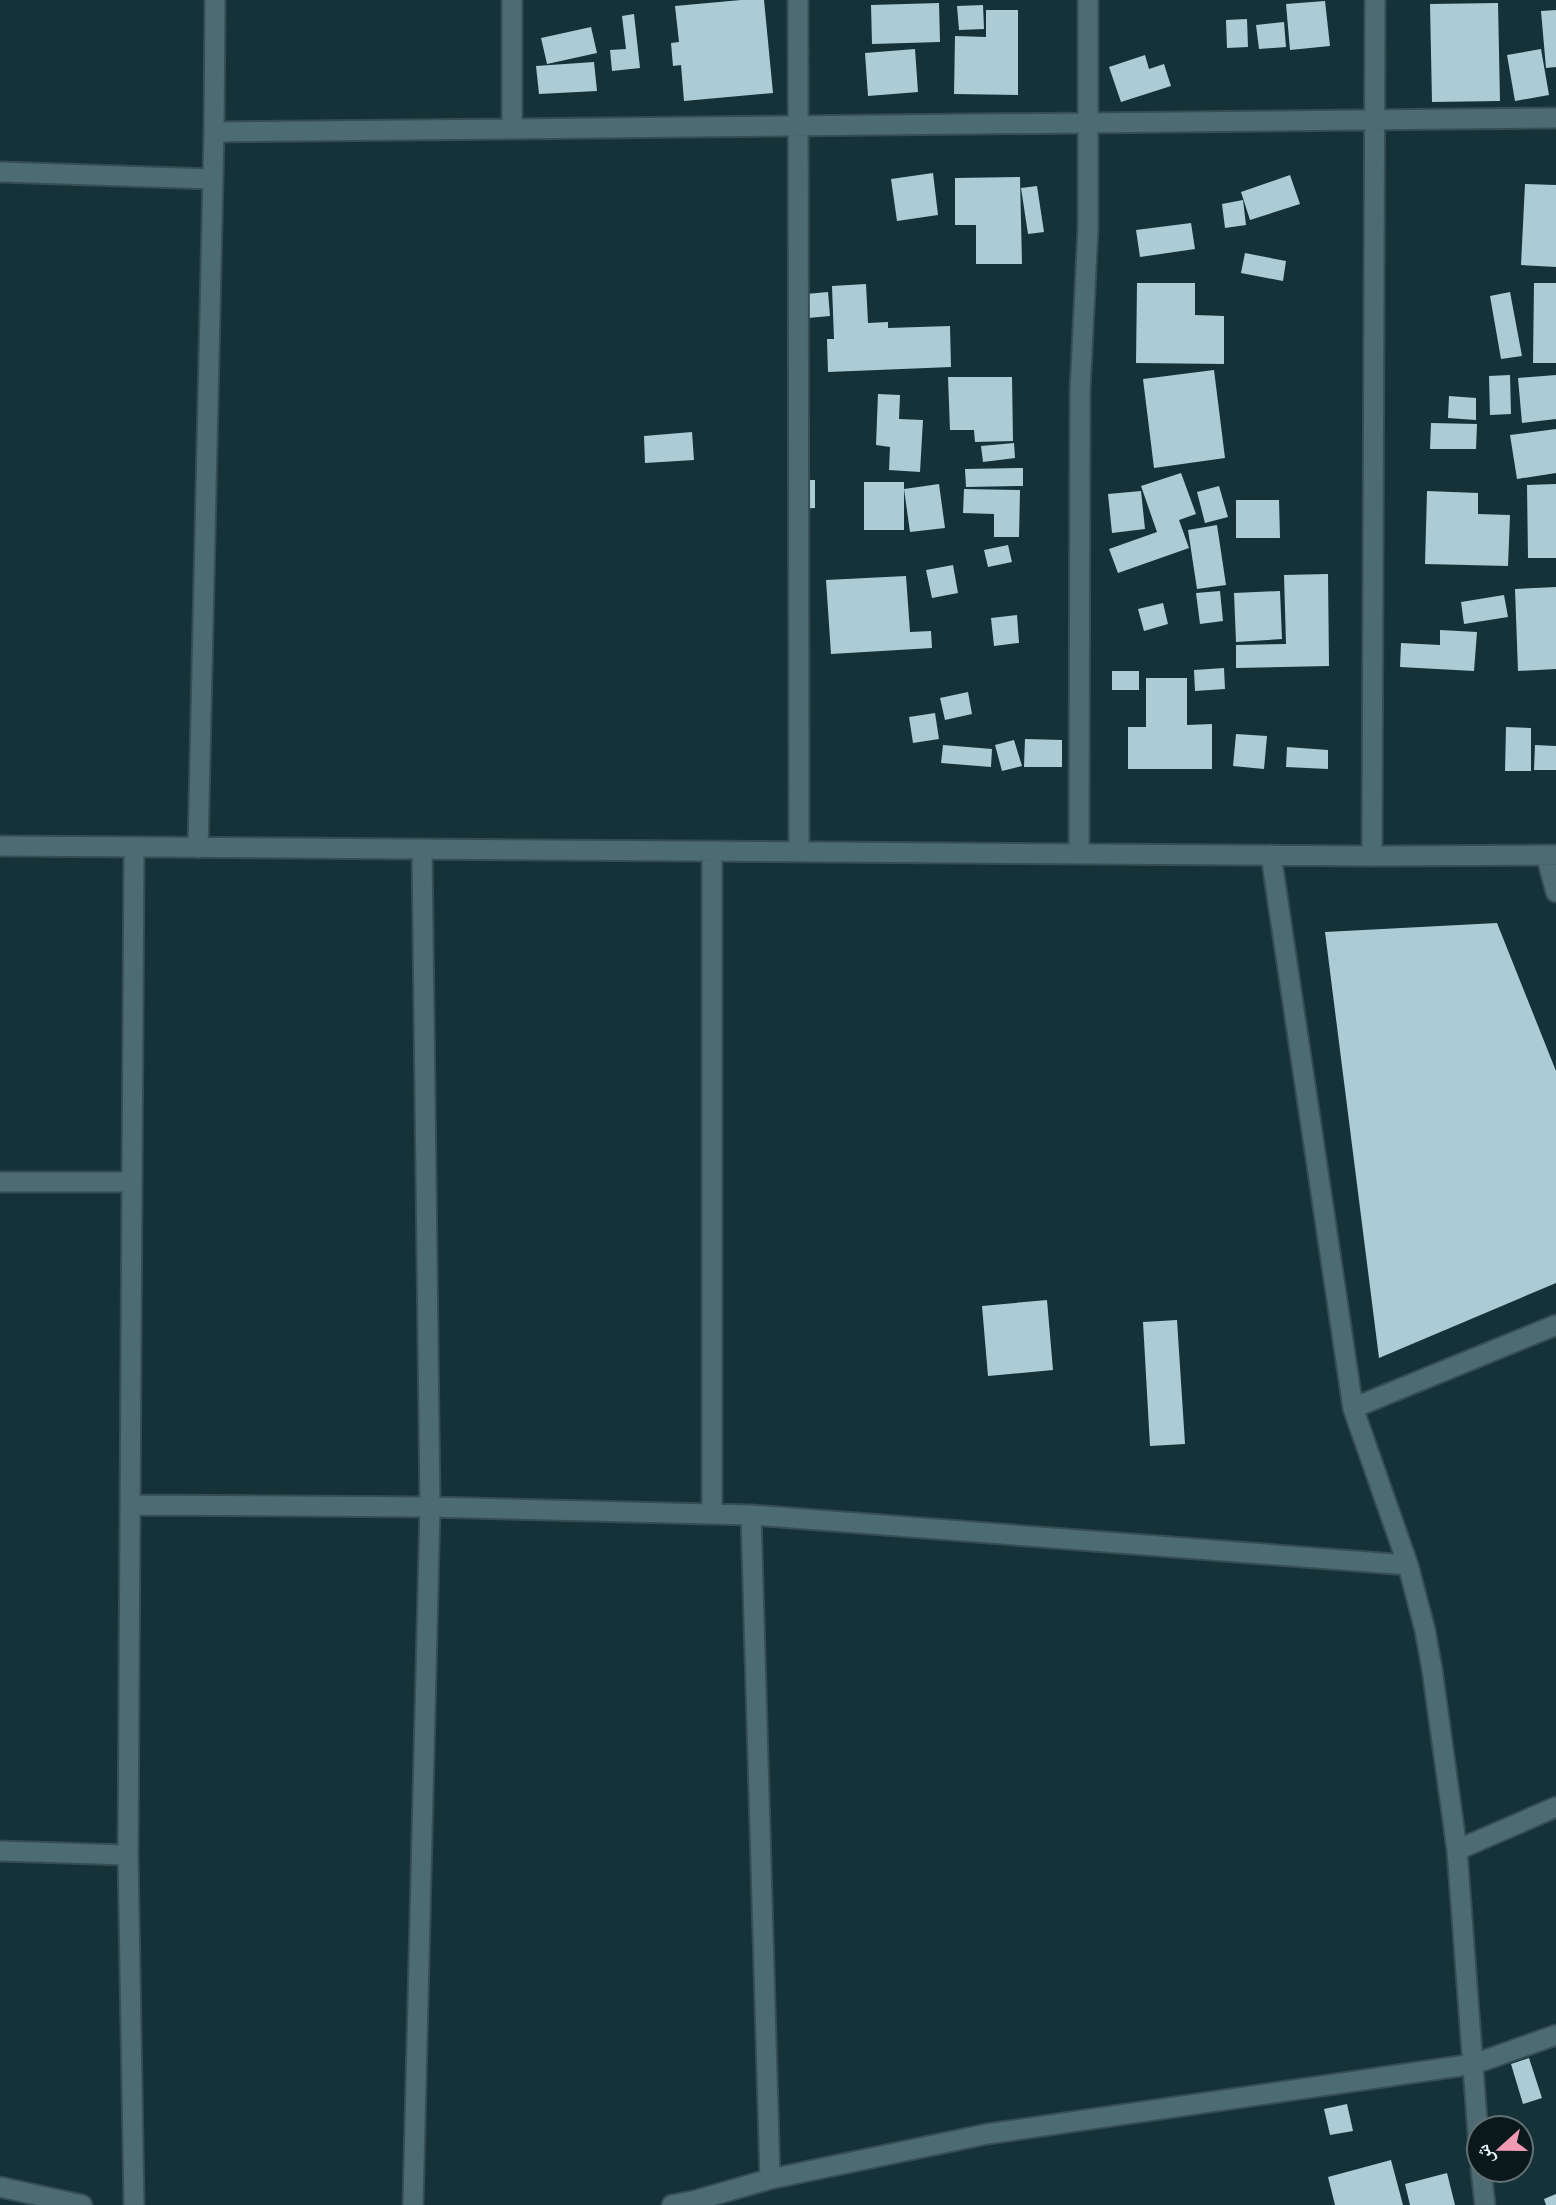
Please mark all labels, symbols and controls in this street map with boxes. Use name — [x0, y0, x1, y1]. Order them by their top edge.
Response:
north arrow — [1465, 2114, 1535, 2184]
text: ش — [1470, 2141, 1499, 2168]

